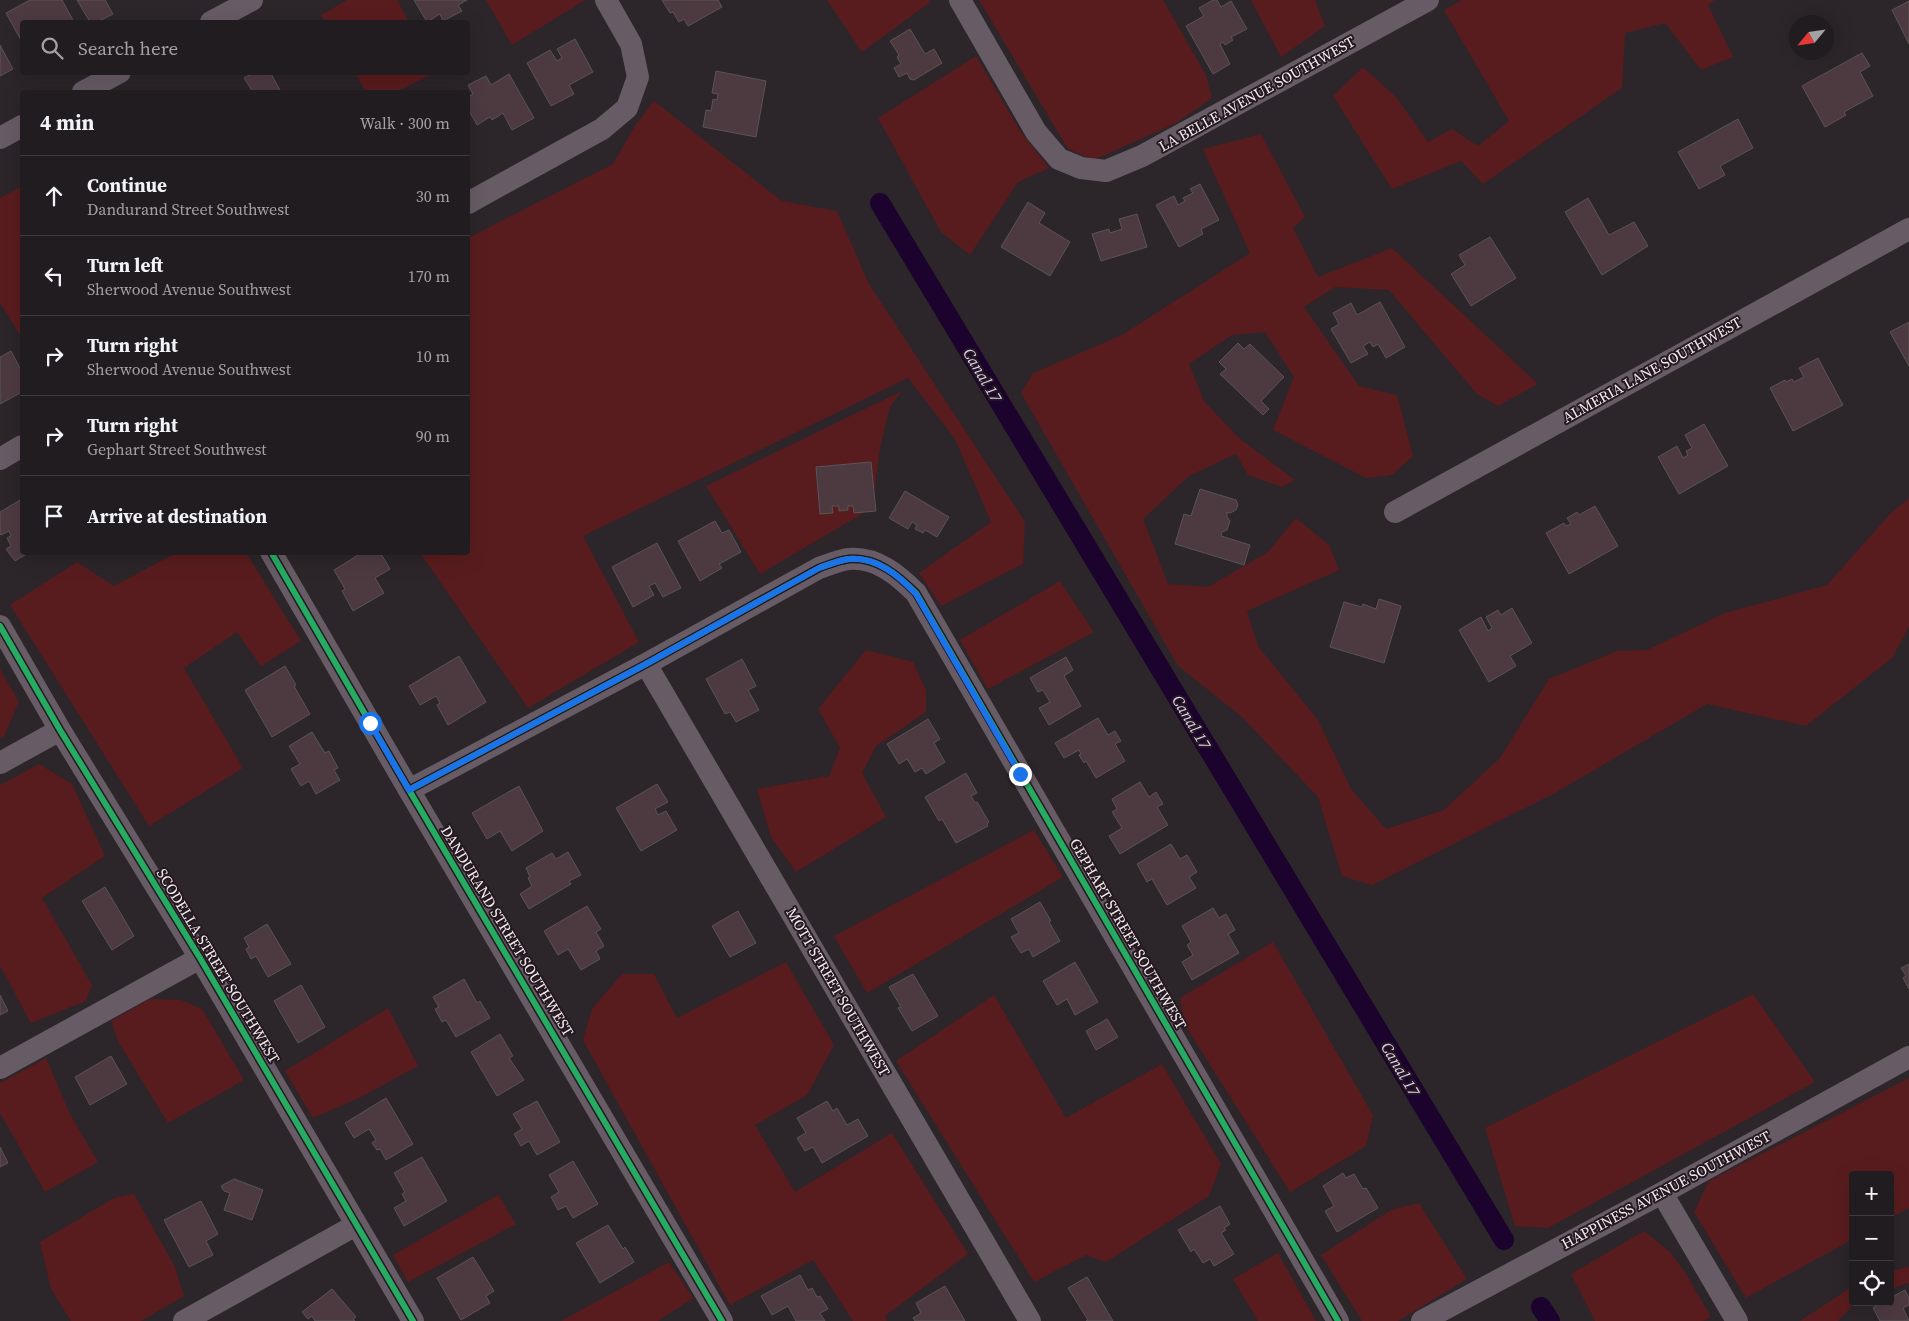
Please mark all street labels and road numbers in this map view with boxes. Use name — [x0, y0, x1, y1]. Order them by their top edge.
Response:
street label: LA BELLE AVENUE SOUTHWEST — [1155, 31, 1359, 156]
street label: ALMERIA LANE SOUTHWEST — [1558, 311, 1745, 428]
street label: DANDURAND STREET SOUTHWEST — [436, 821, 579, 1040]
street label: GEPHART STREET SOUTHWEST — [1065, 834, 1192, 1033]
street label: SCODELLA STREET SOUTHWEST — [152, 864, 285, 1067]
street label: MOTT STREET SOUTHWEST — [781, 904, 895, 1080]
street label: HAPPINESS AVENUE SOUTHWEST — [1557, 1125, 1774, 1254]

